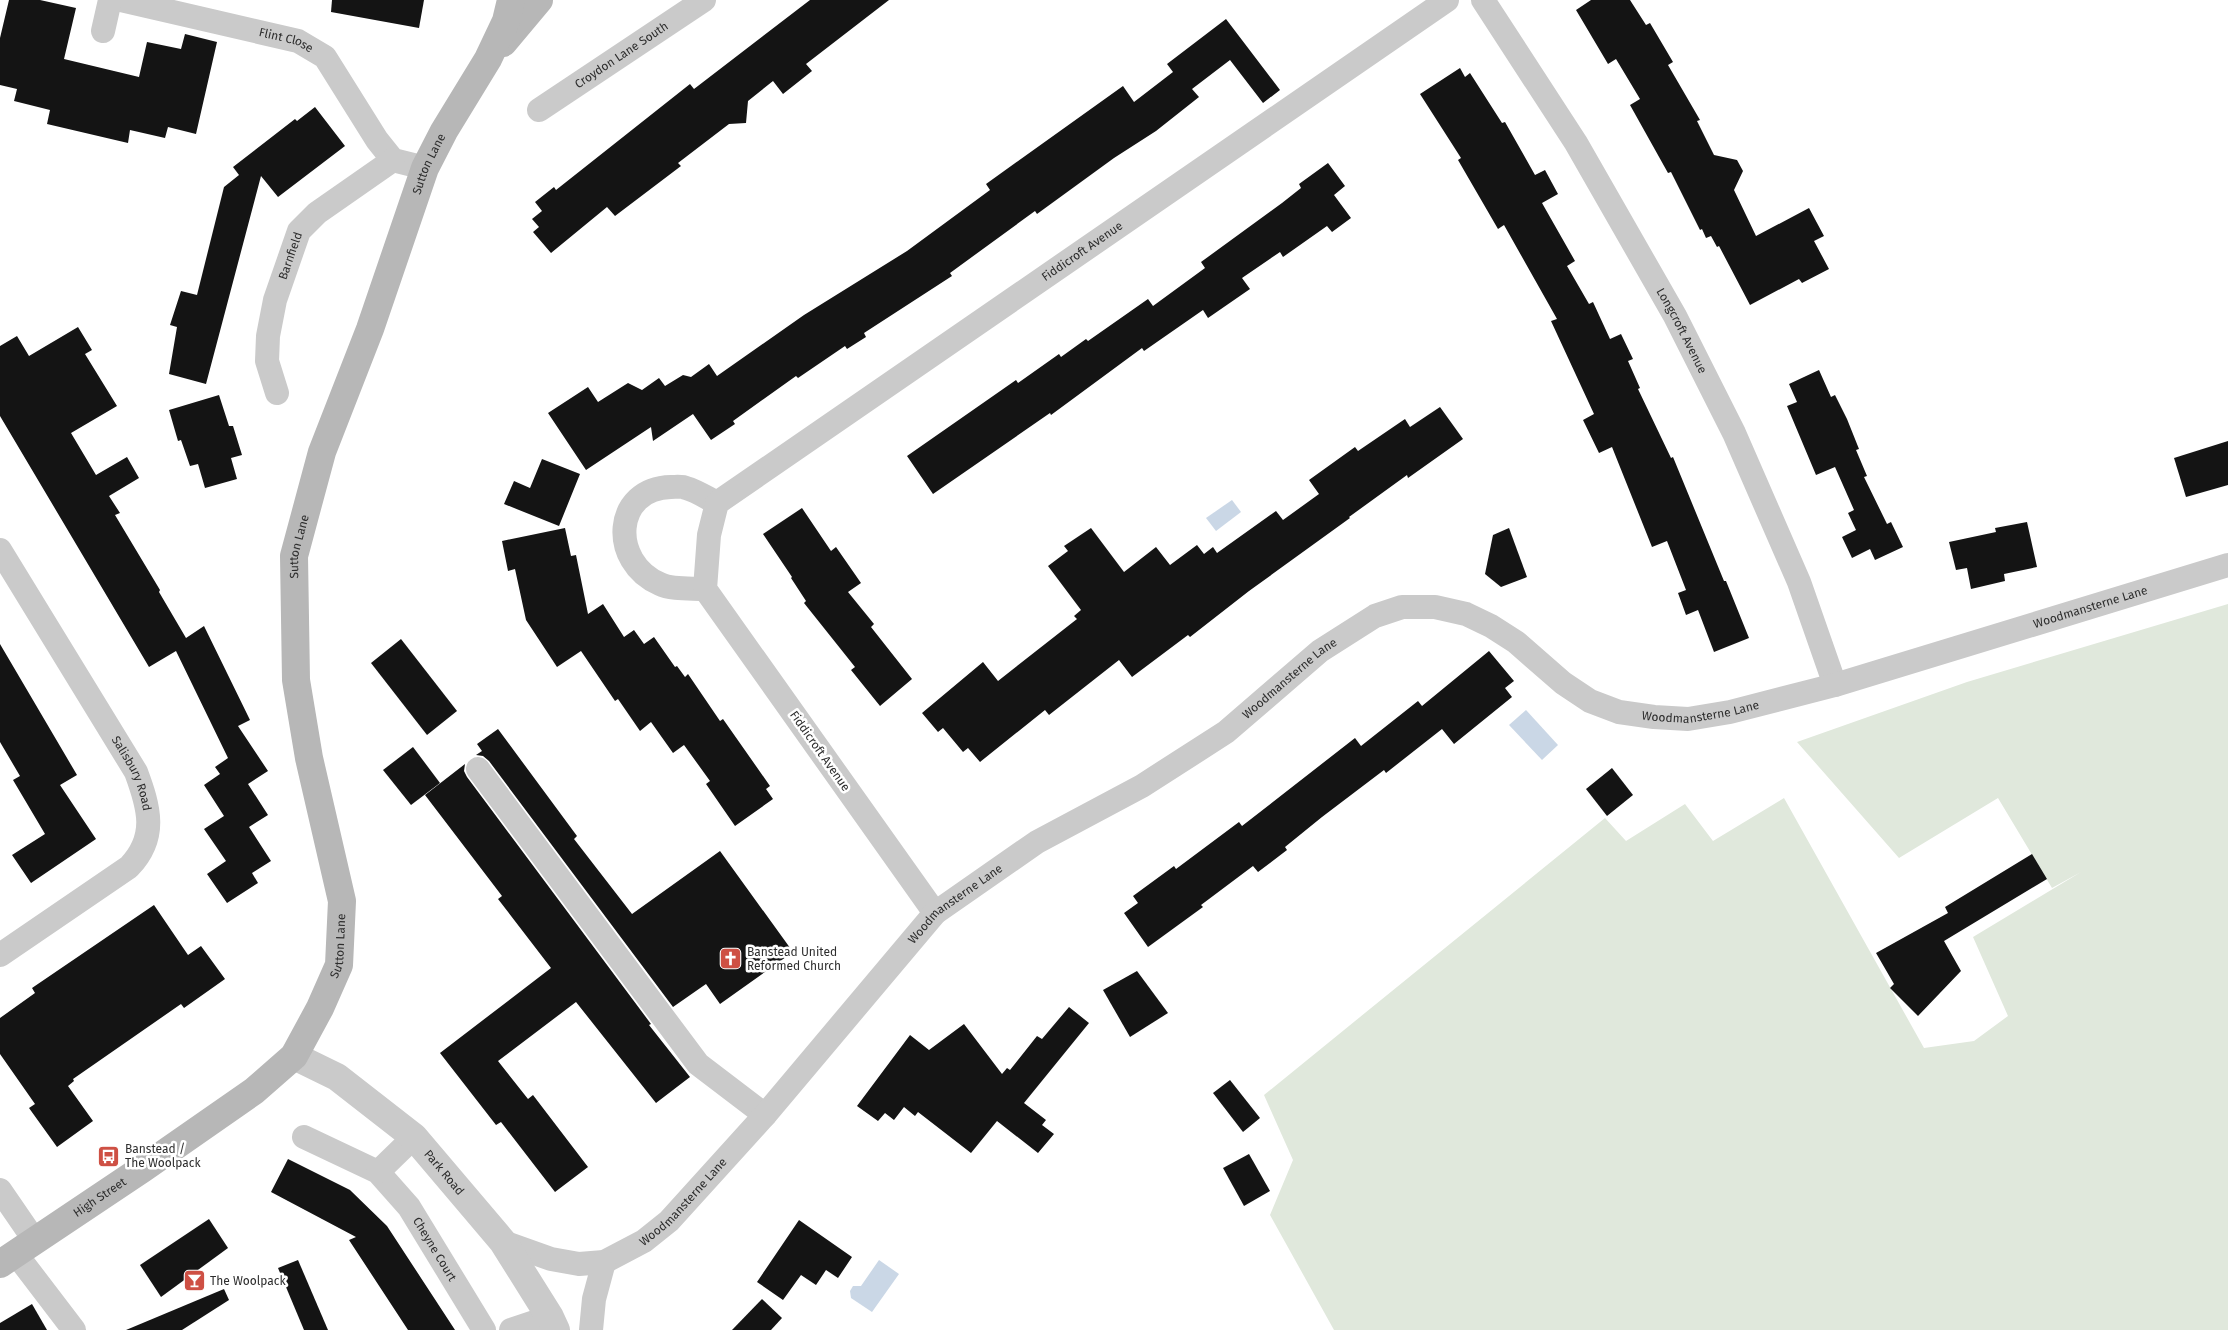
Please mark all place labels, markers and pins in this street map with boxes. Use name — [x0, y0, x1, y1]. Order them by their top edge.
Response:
place label: Banstead United Reformed Church — [747, 945, 841, 973]
church icon: Banstead United Reformed Church — [719, 947, 743, 971]
place label: Banstead / The Woolpack — [125, 1142, 202, 1170]
bus stop icon: Banstead / The Woolpack — [97, 1144, 121, 1168]
bar icon: The Woolpack — [182, 1269, 206, 1293]
place label: The Woolpack — [210, 1274, 287, 1288]

